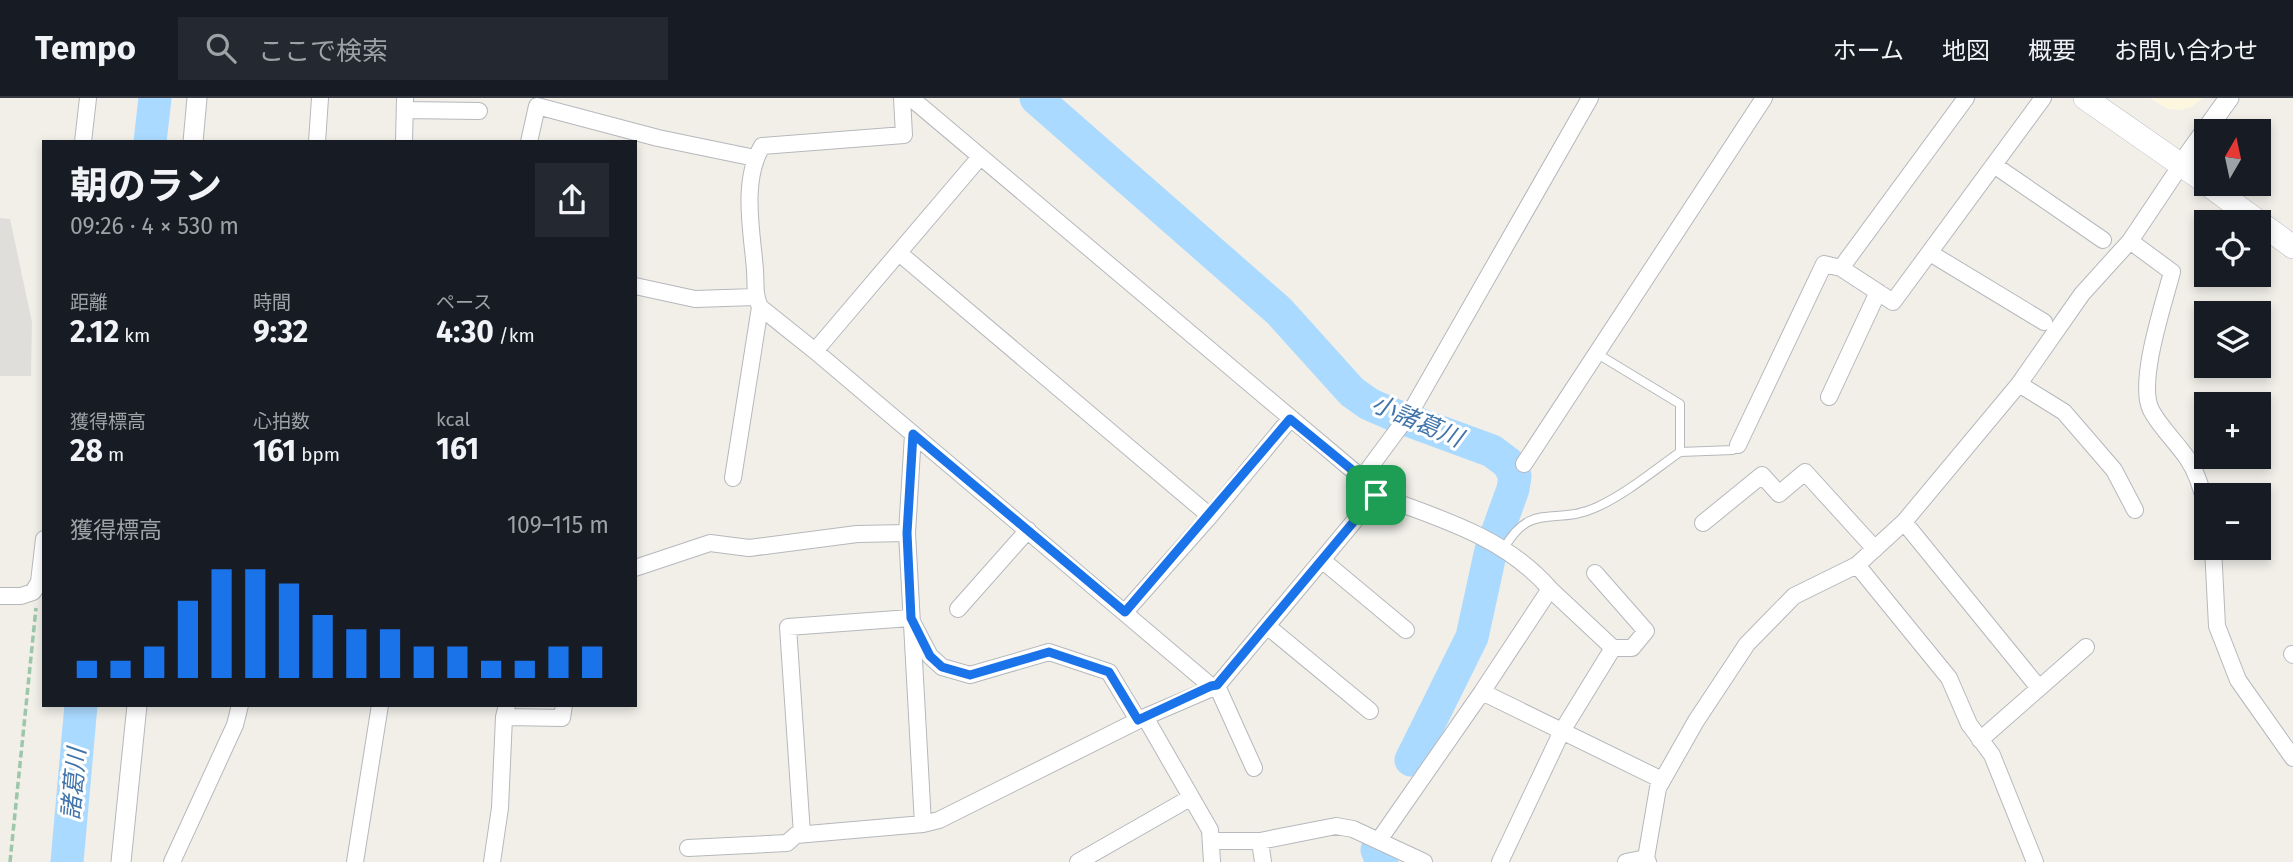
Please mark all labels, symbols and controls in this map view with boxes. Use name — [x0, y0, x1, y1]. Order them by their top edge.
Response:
search box — [178, 17, 668, 80]
text: Tempo — [35, 28, 136, 68]
icon: search — [202, 29, 240, 67]
text: ここで検索 — [258, 36, 388, 67]
text: ホーム — [1833, 37, 1904, 65]
text: 地図 — [1942, 37, 1990, 65]
text: 概要 — [2028, 37, 2076, 65]
text: お問い合わせ — [2114, 37, 2258, 65]
north arrow — [2194, 119, 2272, 196]
map controls — [2194, 119, 2271, 560]
text: 朝のラン — [70, 163, 222, 209]
button: share — [535, 163, 609, 237]
button: locate — [2194, 210, 2271, 287]
text: 09:26 · 4 × 530 m — [70, 212, 239, 240]
text: 距離 — [70, 291, 108, 314]
text: 時間 — [253, 291, 291, 314]
text: ペース — [436, 291, 492, 314]
button: layers — [2194, 301, 2271, 378]
text: 2.12 — [70, 314, 119, 350]
text: 9:32 — [253, 314, 308, 350]
text: 4:30 — [436, 314, 494, 350]
text: km — [119, 324, 150, 347]
text: /km — [494, 324, 535, 347]
water label: 小諸葛川 — [1367, 389, 1469, 454]
button: + — [2194, 392, 2271, 469]
text: kcal — [436, 408, 470, 431]
text: 獲得標高 — [70, 410, 146, 433]
text: 心拍数 — [253, 410, 310, 433]
text: 161 — [436, 431, 479, 467]
text: 28 — [70, 433, 103, 469]
text: 161 — [253, 433, 296, 469]
text: m — [103, 443, 124, 466]
text: bpm — [296, 443, 340, 466]
pin — [1346, 465, 1406, 525]
icon: arrive — [1357, 476, 1395, 514]
button: − — [2194, 483, 2271, 560]
text: 109–115 m — [507, 511, 609, 539]
text: 獲得標高 — [70, 516, 162, 544]
water label: 諸葛川 — [57, 744, 91, 821]

